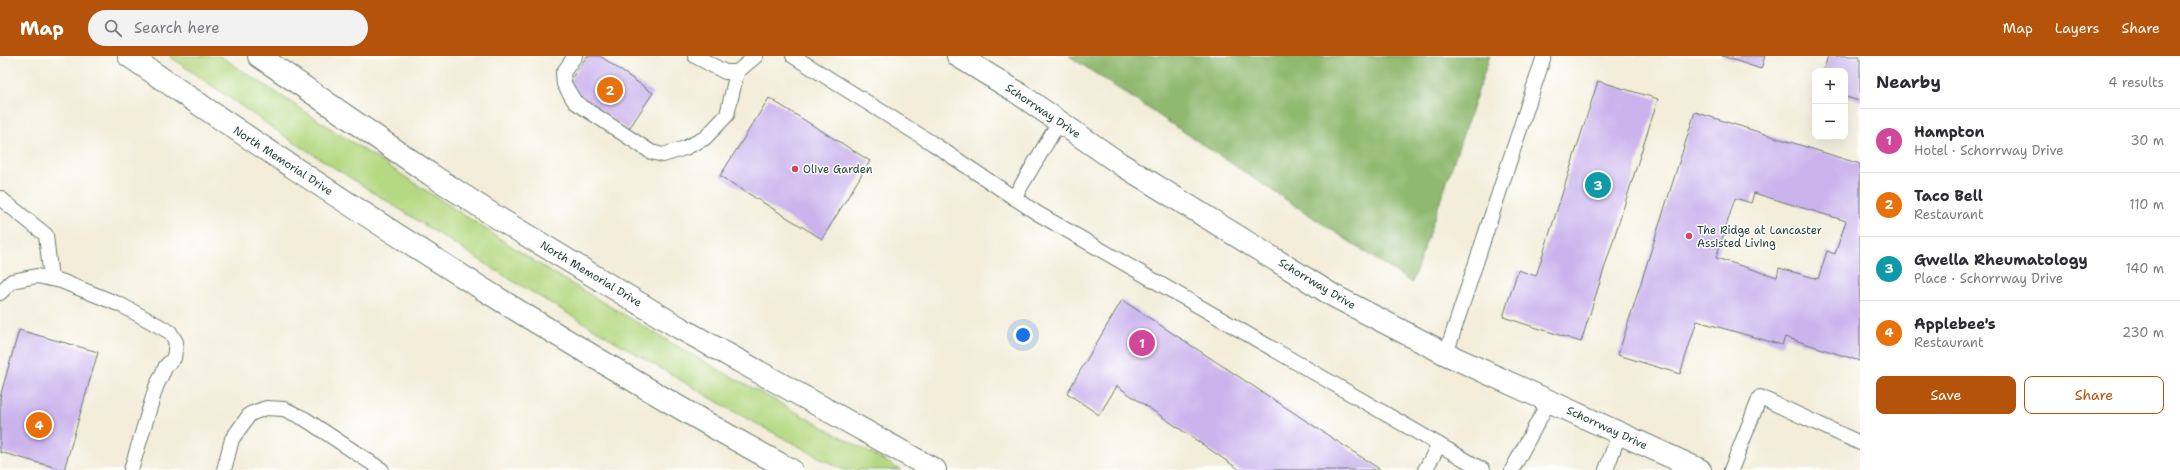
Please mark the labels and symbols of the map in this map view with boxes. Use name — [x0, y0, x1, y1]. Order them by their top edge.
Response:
pin: 2 — [597, 75, 623, 105]
street label: Schorrway Drive — [1002, 80, 1084, 142]
street label: North Memorial Drive — [230, 123, 336, 199]
place label: Olive Garden — [803, 162, 873, 177]
marker: Olive Garden — [790, 164, 800, 174]
pin: 3 — [1585, 170, 1611, 200]
place label: The Ridge at Lancaster Assisted Living — [1697, 223, 1822, 251]
marker: The Ridge at Lancaster Assisted Living — [1684, 231, 1694, 241]
street label: North Memorial Drive — [537, 238, 645, 310]
street label: Schorrway Drive — [1276, 255, 1358, 313]
your location — [1013, 325, 1033, 345]
pin: 1 — [1129, 328, 1155, 358]
street label: Schorrway Drive — [1564, 403, 1650, 453]
pin: 4 — [26, 410, 52, 440]

